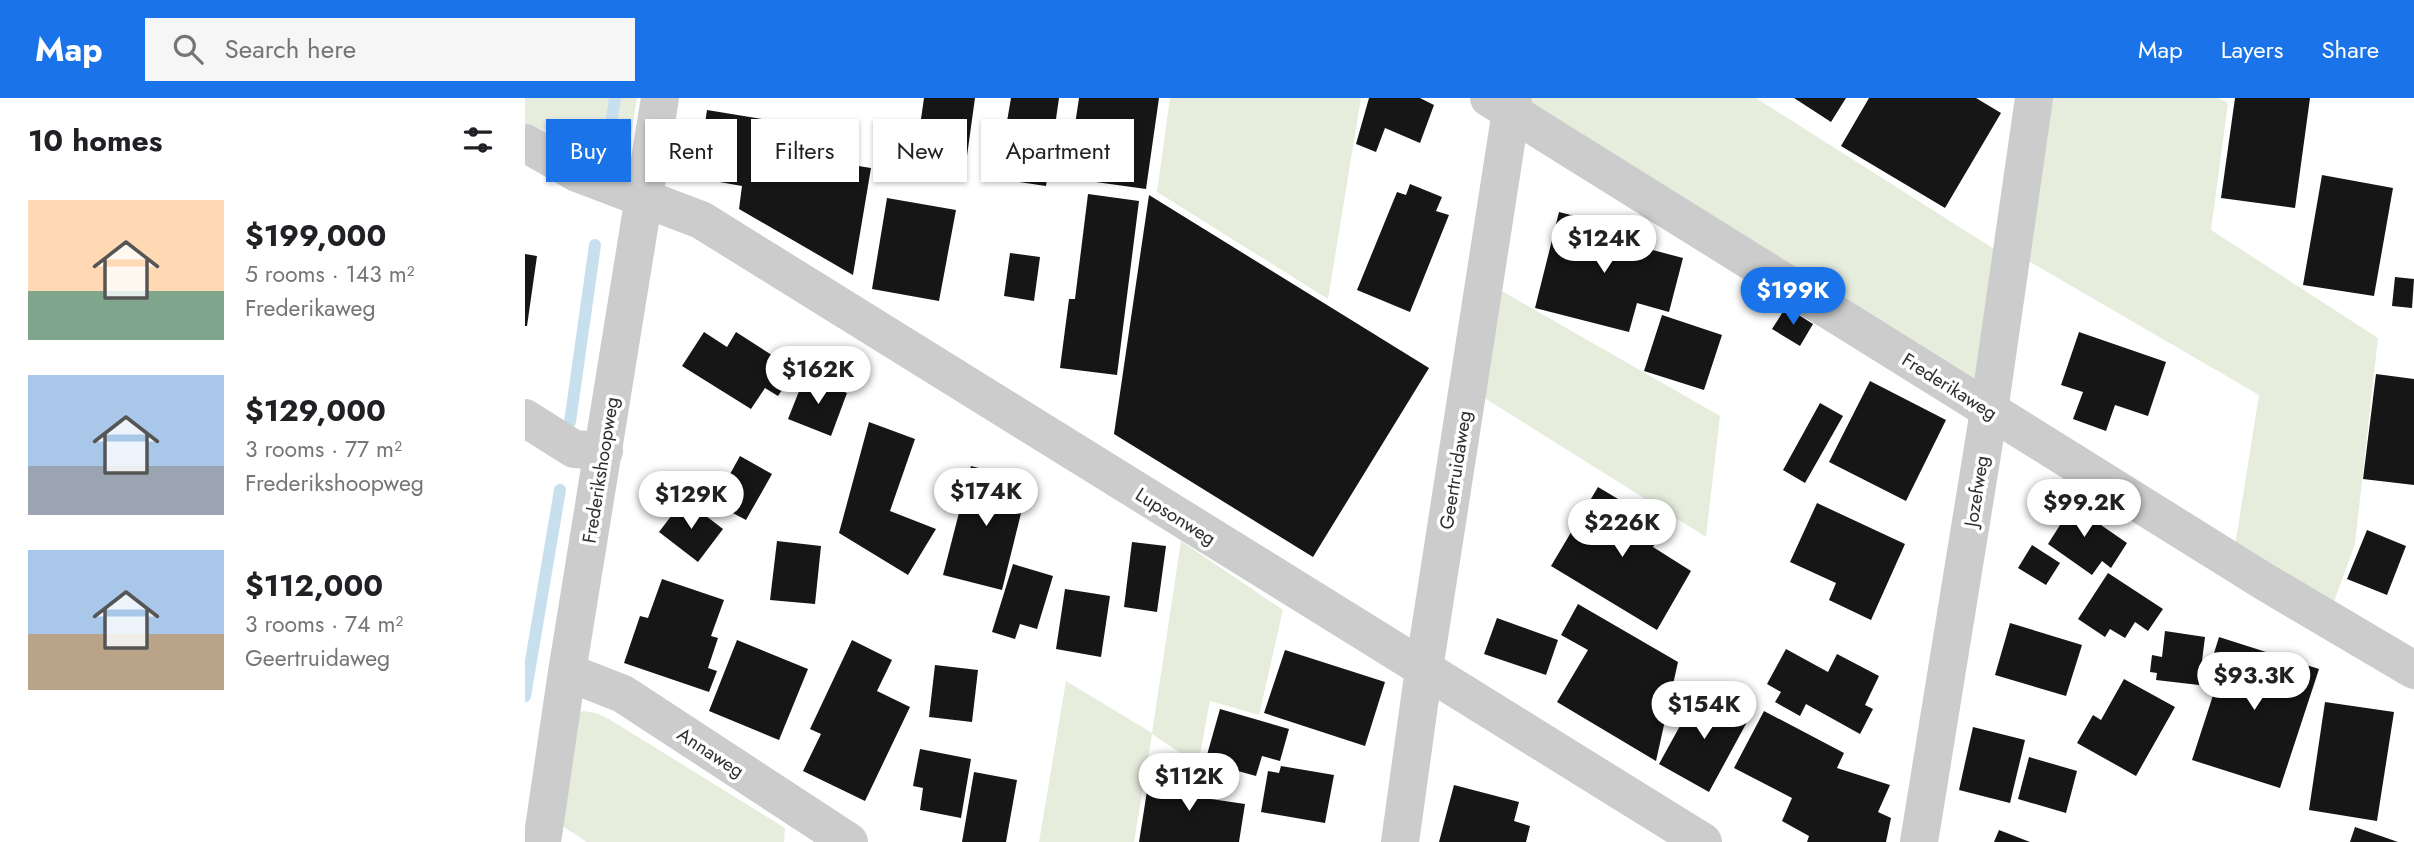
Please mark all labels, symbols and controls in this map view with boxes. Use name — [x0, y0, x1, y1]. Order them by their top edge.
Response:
search box — [145, 18, 635, 81]
text: Map — [35, 26, 103, 73]
icon: search — [169, 30, 207, 68]
text: Search here — [225, 30, 356, 68]
text: Map — [2138, 32, 2183, 67]
text: Layers — [2221, 32, 2283, 67]
text: Share — [2321, 32, 2379, 67]
text: 10 homes — [28, 119, 162, 162]
chip: Buy — [546, 119, 631, 182]
chip: Rent — [645, 119, 737, 182]
chip: Filters — [751, 119, 859, 182]
chip: New — [873, 119, 967, 182]
chip: Apartment — [981, 119, 1134, 182]
icon: filters — [459, 121, 497, 159]
text: $199,000 — [245, 214, 386, 257]
pin: $124K — [1555, 216, 1653, 275]
text: $124K — [1567, 221, 1641, 255]
icon: home — [84, 228, 168, 312]
text: 5 rooms · 143 m² — [245, 257, 415, 291]
pin: $199K — [1744, 268, 1842, 327]
text: $199K — [1757, 273, 1829, 307]
text: Frederikaweg — [245, 291, 376, 325]
pin: $162K — [769, 346, 867, 406]
street label: Frederikaweg — [1897, 346, 2003, 426]
text: $162K — [782, 352, 854, 386]
text: $129,000 — [245, 389, 386, 432]
street label: Frederikshoopweg — [576, 395, 625, 545]
icon: home — [84, 403, 168, 487]
street label: Geertruidaweg — [1433, 409, 1478, 531]
text: 3 rooms · 77 m² — [245, 432, 402, 466]
street label: Jozefweg — [1957, 454, 1995, 532]
text: Frederikshoopweg — [245, 466, 424, 500]
pin: $174K — [937, 468, 1035, 528]
pin: $129K — [642, 472, 740, 531]
text: $174K — [950, 474, 1022, 508]
text: $129K — [655, 477, 727, 511]
pin: $99.2K — [2027, 480, 2141, 539]
street label: Lupsonweg — [1130, 481, 1221, 552]
text: $99.2K — [2043, 485, 2125, 519]
pin: $226K — [1573, 500, 1671, 559]
text: $226K — [1584, 505, 1660, 539]
text: $112,000 — [245, 564, 383, 607]
icon: home — [84, 578, 168, 662]
text: 3 rooms · 74 m² — [245, 607, 403, 641]
text: Geertruidaweg — [245, 641, 390, 675]
pin: $93.3K — [2197, 652, 2311, 712]
text: $93.3K — [2213, 658, 2295, 692]
pin: $154K — [1655, 682, 1753, 741]
text: $154K — [1668, 687, 1740, 721]
street label: Annaweg — [672, 721, 749, 784]
pin: $112K — [1140, 754, 1238, 813]
text: $112K — [1155, 759, 1223, 793]

